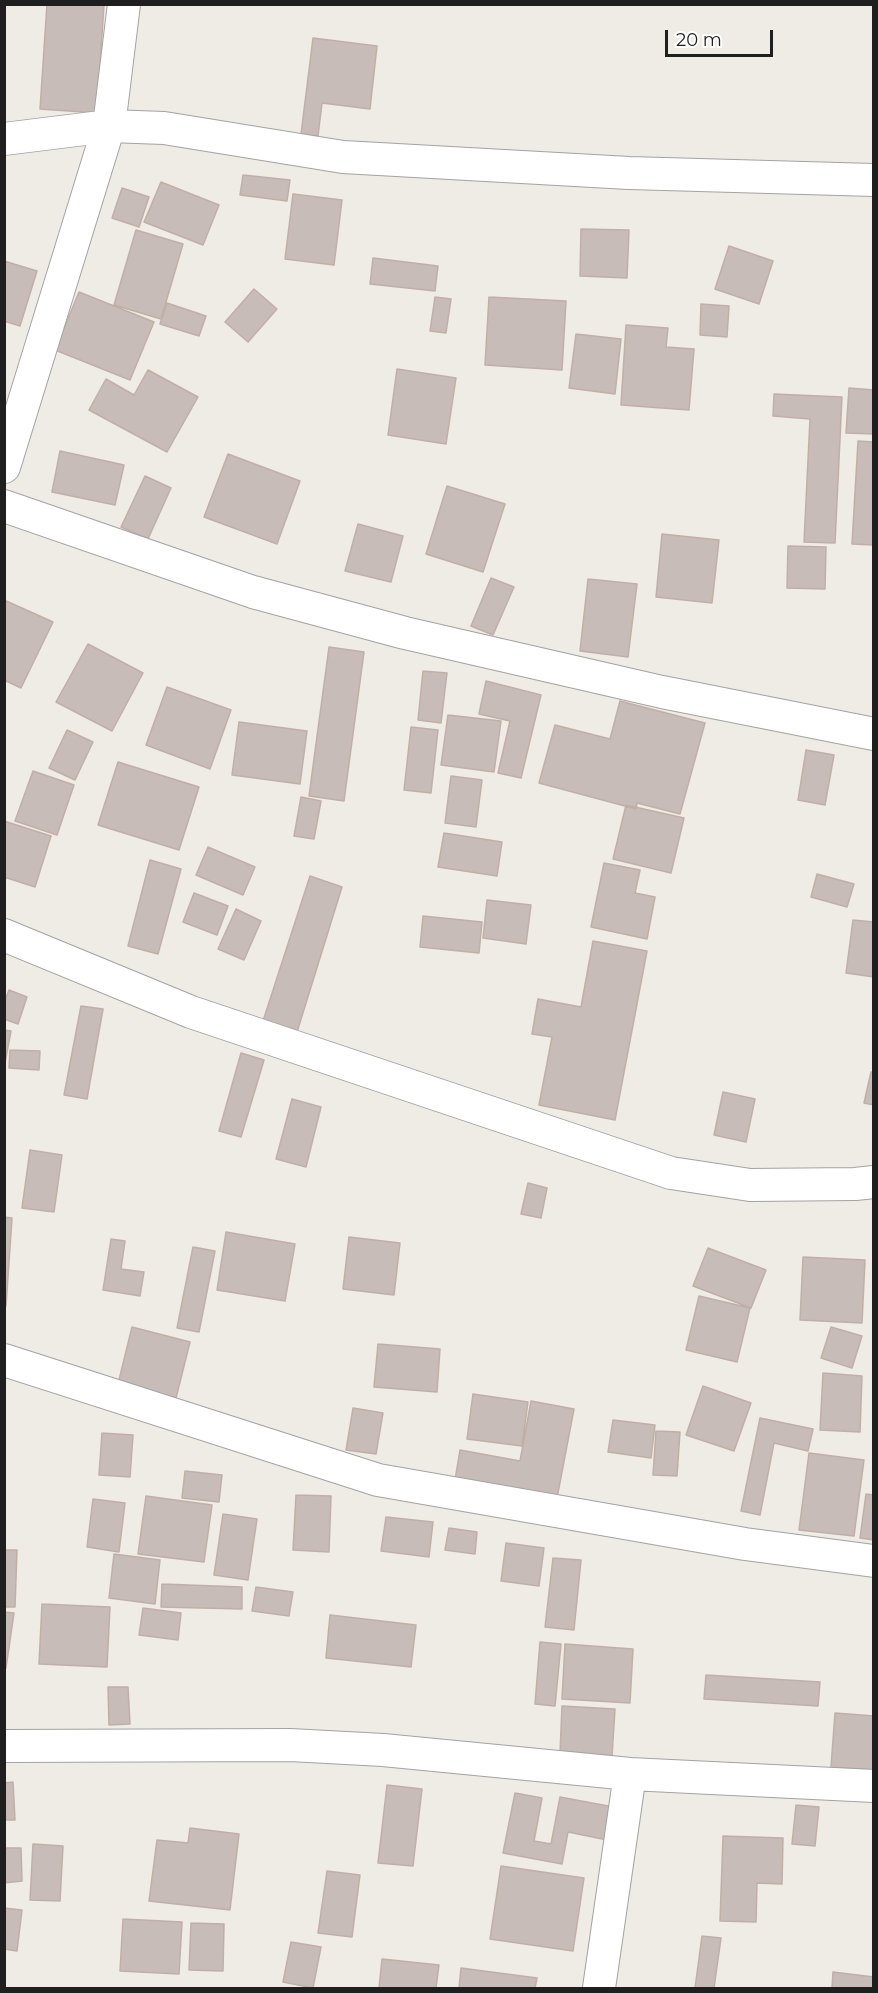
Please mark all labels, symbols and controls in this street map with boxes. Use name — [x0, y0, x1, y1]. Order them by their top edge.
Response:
scale bar — [668, 18, 776, 56]
text: 20 m — [676, 29, 722, 51]

